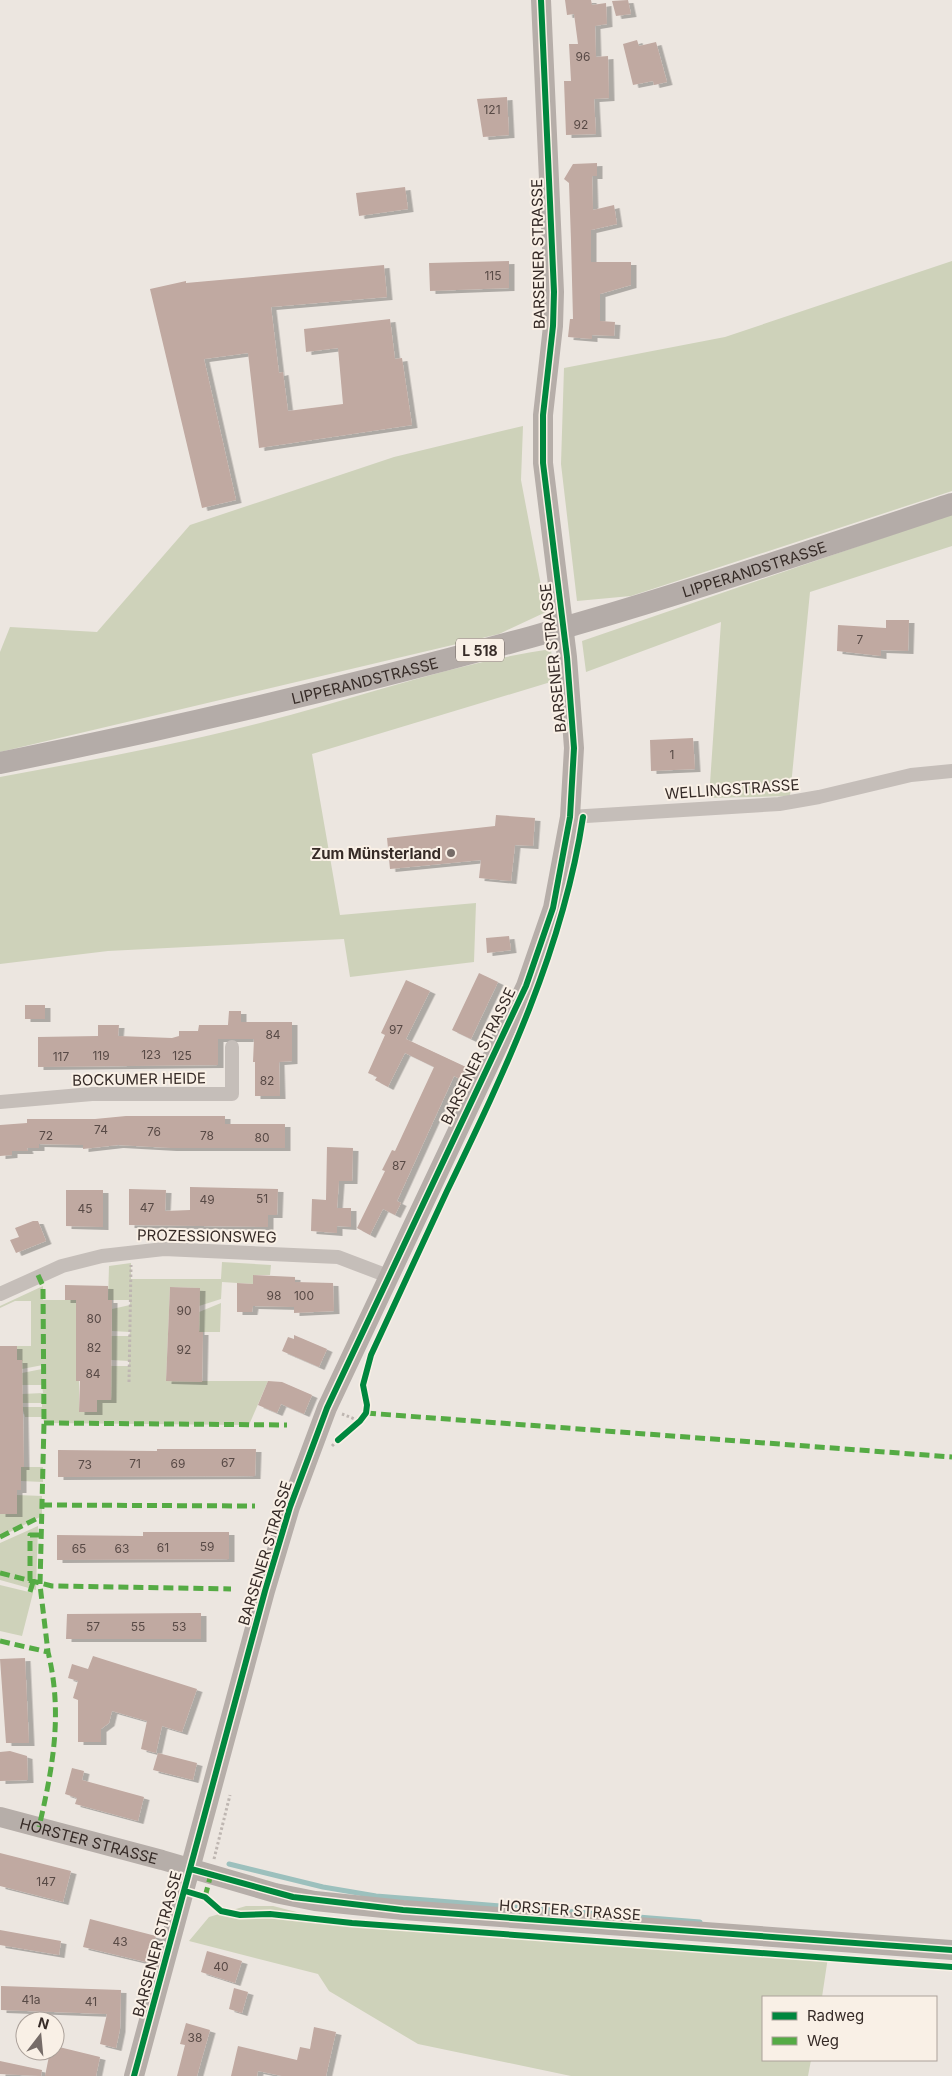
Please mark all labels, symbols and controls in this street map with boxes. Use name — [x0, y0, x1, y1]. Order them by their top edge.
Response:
house number: 96 — [576, 49, 590, 64]
house number: 121 — [483, 102, 501, 117]
house number: 92 — [574, 117, 588, 132]
street label: BARSENER STRASSE — [527, 179, 549, 329]
house number: 115 — [484, 268, 502, 283]
street label: LIPPERANDSTRASSE — [680, 537, 829, 601]
street label: BARSENER STRASSE — [536, 582, 570, 734]
house number: 7 — [857, 632, 864, 647]
road number: L 518 — [456, 638, 504, 662]
street label: LIPPERANDSTRASSE — [289, 653, 440, 708]
house number: 1 — [670, 747, 674, 762]
street label: WELLINGSTRASSE — [664, 775, 800, 803]
place label: Zum Münsterland — [311, 844, 441, 863]
marker: Zum Münsterland — [445, 847, 457, 859]
street label: BARSENER STRASSE — [437, 984, 519, 1128]
house number: 97 — [389, 1022, 403, 1037]
house number: 84 — [265, 1027, 281, 1042]
house number: 123 — [141, 1047, 161, 1062]
house number: 119 — [92, 1048, 110, 1063]
house number: 125 — [172, 1048, 192, 1063]
house number: 117 — [53, 1049, 69, 1064]
street label: BOCKUMER HEIDE — [72, 1068, 206, 1090]
house number: 82 — [260, 1073, 274, 1088]
house number: 74 — [94, 1122, 108, 1137]
house number: 76 — [147, 1124, 161, 1139]
house number: 72 — [39, 1128, 53, 1143]
house number: 78 — [200, 1128, 214, 1143]
house number: 80 — [255, 1130, 270, 1145]
house number: 87 — [392, 1158, 406, 1173]
house number: 51 — [256, 1191, 268, 1206]
house number: 49 — [199, 1192, 215, 1207]
house number: 47 — [140, 1200, 154, 1215]
house number: 45 — [77, 1201, 93, 1216]
street label: PROZESSIONSWEG — [137, 1225, 277, 1247]
house number: 98 — [267, 1288, 281, 1303]
house number: 100 — [294, 1288, 314, 1303]
house number: 90 — [176, 1303, 192, 1318]
house number: 80 — [87, 1311, 102, 1326]
house number: 82 — [87, 1340, 101, 1355]
house number: 92 — [177, 1342, 191, 1357]
house number: 84 — [85, 1366, 101, 1381]
house number: 67 — [221, 1455, 235, 1470]
house number: 71 — [129, 1456, 141, 1471]
house number: 69 — [171, 1456, 185, 1471]
house number: 73 — [78, 1457, 92, 1472]
street label: BARSENER STRASSE — [234, 1478, 296, 1628]
house number: 59 — [200, 1539, 214, 1554]
house number: 61 — [157, 1540, 169, 1555]
house number: 65 — [72, 1541, 86, 1556]
house number: 63 — [115, 1541, 129, 1556]
house number: 57 — [86, 1619, 100, 1634]
house number: 55 — [131, 1619, 145, 1634]
house number: 53 — [172, 1619, 186, 1634]
street label: HORSTER STRASSE — [18, 1813, 160, 1868]
street label: BARSENER STRASSE — [128, 1869, 186, 2019]
house number: 147 — [36, 1874, 56, 1889]
street label: HORSTER STRASSE — [498, 1896, 642, 1924]
house number: 43 — [112, 1934, 128, 1949]
house number: 40 — [213, 1959, 229, 1974]
house number: 41a — [21, 1992, 41, 2007]
house number: 41 — [85, 1994, 97, 2009]
legend — [762, 1996, 937, 2061]
text: Radweg — [807, 2006, 864, 2025]
north arrow — [15, 2011, 65, 2061]
text: N — [36, 2013, 51, 2033]
house number: 38 — [188, 2030, 202, 2045]
text: Weg — [807, 2031, 839, 2050]

